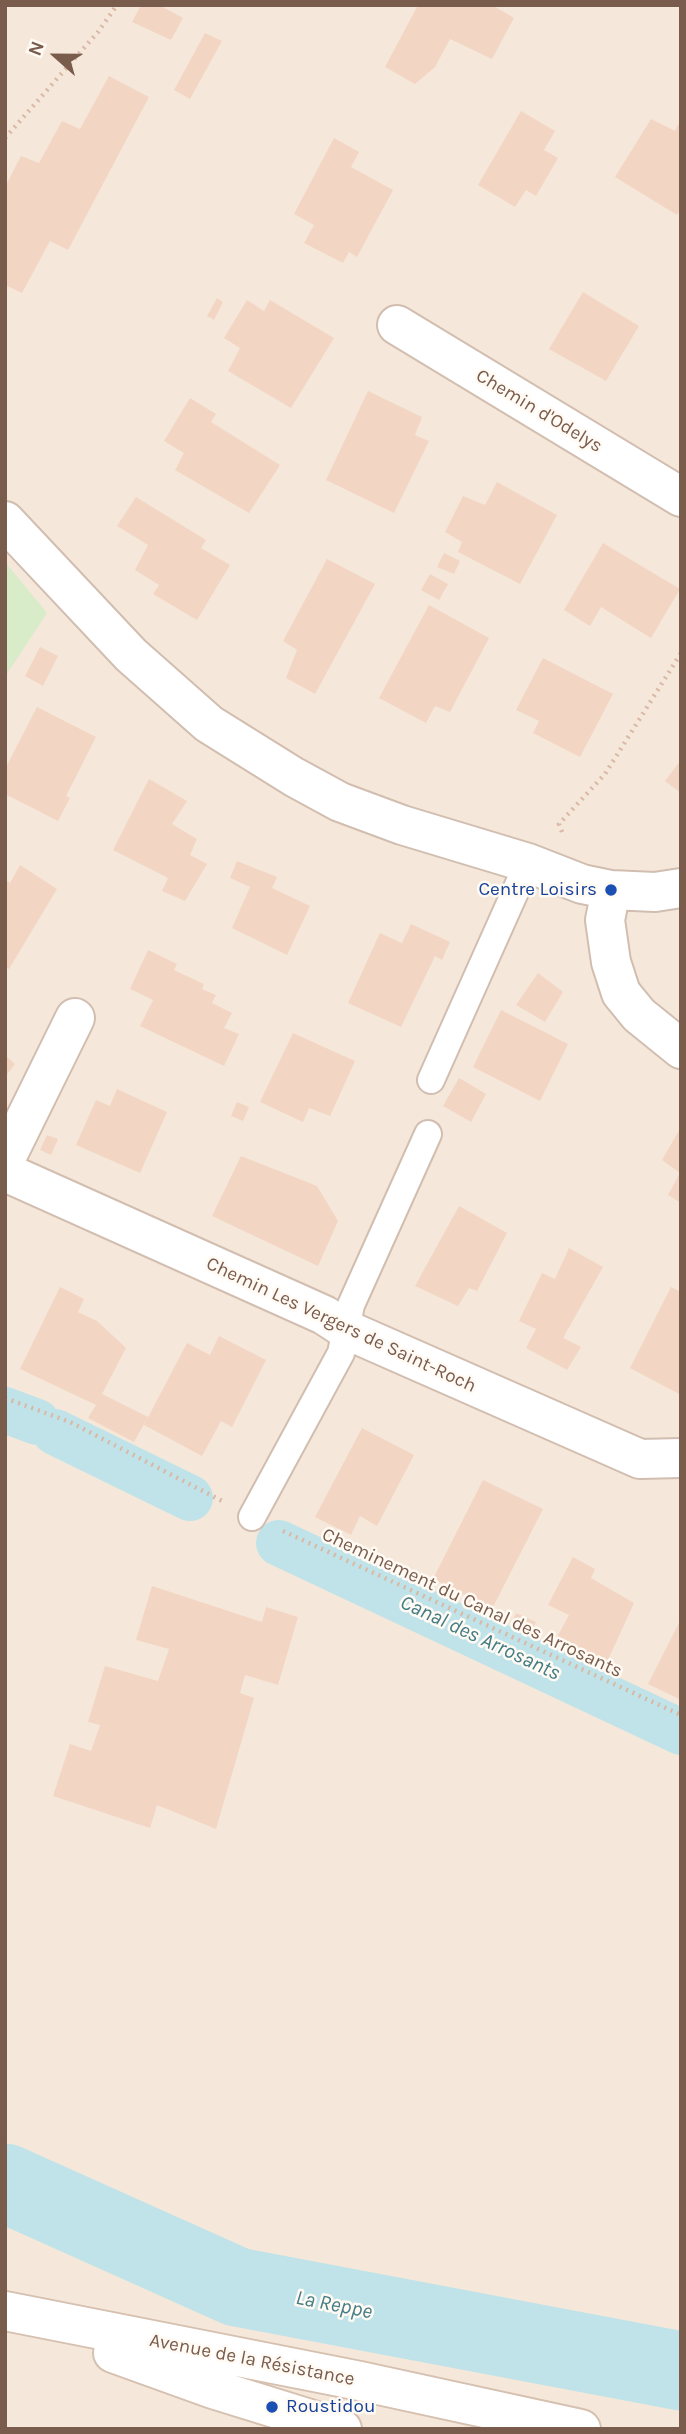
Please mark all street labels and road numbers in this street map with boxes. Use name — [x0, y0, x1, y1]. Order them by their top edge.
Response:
street label: Chemin d'Odelys — [472, 364, 606, 458]
street label: Chemin Les Vergers de Saint-Roch — [202, 1252, 480, 1398]
street label: Cheminement du Canal des Arrosants — [318, 1523, 626, 1683]
street label: Avenue de la Résistance — [147, 2329, 357, 2391]

